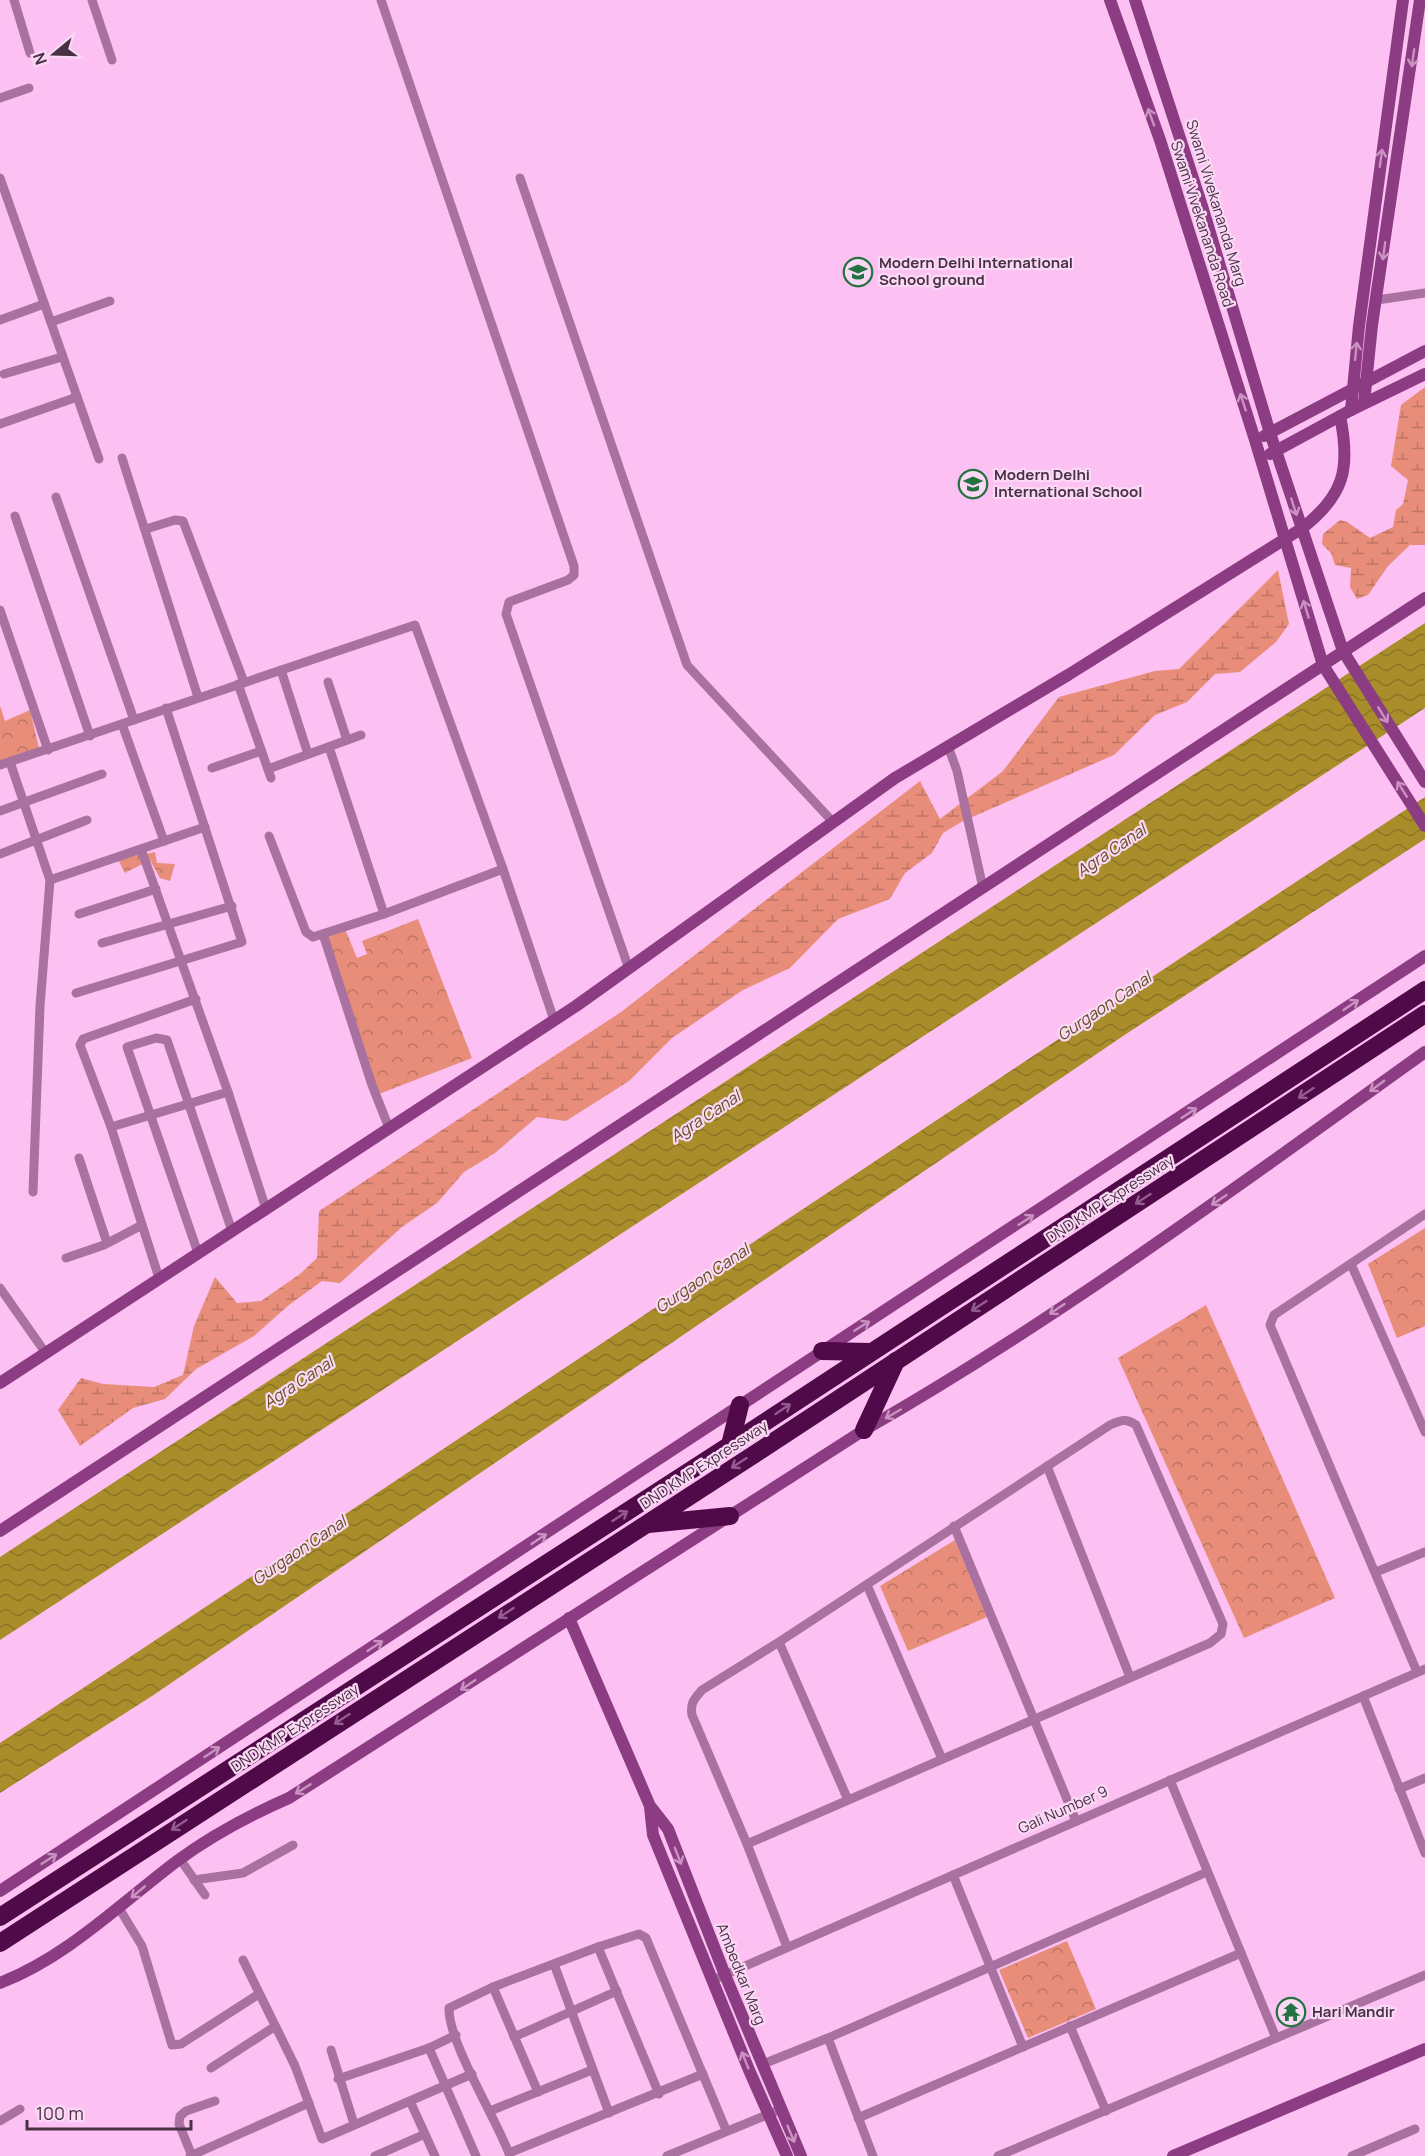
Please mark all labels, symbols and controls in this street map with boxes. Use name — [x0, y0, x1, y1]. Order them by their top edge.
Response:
north arrow — [24, 24, 84, 84]
one-way arrow — [1407, 48, 1418, 67]
text: N — [28, 50, 52, 68]
one-way arrow — [1145, 108, 1156, 127]
street label: Swami Vivekananda Marg — [1181, 117, 1252, 289]
street label: Swami Vivekananda Road — [1166, 138, 1239, 310]
one-way arrow — [1376, 149, 1387, 168]
one-way arrow — [1378, 241, 1389, 260]
place label: Modern Delhi International School ground — [879, 252, 1073, 290]
school or university icon: Modern Delhi International School ground — [842, 256, 874, 288]
one-way arrow — [1351, 342, 1362, 362]
one-way arrow — [1237, 393, 1248, 412]
place label: Modern Delhi International School — [994, 464, 1143, 502]
school or university icon: Modern Delhi International School — [957, 468, 989, 500]
one-way arrow — [1289, 497, 1300, 516]
one-way arrow — [1300, 600, 1311, 619]
one-way arrow — [1378, 706, 1390, 723]
one-way arrow — [1395, 781, 1407, 798]
water label: Agra Canal — [1072, 817, 1152, 881]
water label: Gurgaon Canal — [1053, 965, 1157, 1046]
one-way arrow — [1342, 999, 1359, 1011]
one-way arrow — [1370, 1080, 1386, 1092]
water label: Agra Canal — [666, 1084, 746, 1147]
one-way arrow — [1298, 1087, 1315, 1099]
one-way arrow — [1180, 1107, 1196, 1119]
street label: DND KMP Expressway — [1042, 1149, 1178, 1248]
one-way arrow — [1135, 1193, 1151, 1205]
one-way arrow — [1211, 1194, 1228, 1206]
one-way arrow — [1017, 1214, 1034, 1226]
water label: Gurgaon Canal — [651, 1237, 755, 1318]
one-way arrow — [971, 1300, 988, 1312]
one-way arrow — [1050, 1303, 1066, 1315]
one-way arrow — [853, 1319, 870, 1331]
water label: Agra Canal — [259, 1350, 339, 1413]
one-way arrow — [775, 1403, 792, 1416]
one-way arrow — [885, 1408, 902, 1420]
street label: DND KMP Expressway — [636, 1415, 772, 1514]
one-way arrow — [731, 1457, 748, 1470]
water label: Gurgaon Canal — [248, 1509, 352, 1590]
one-way arrow — [611, 1509, 628, 1521]
one-way arrow — [530, 1533, 546, 1545]
one-way arrow — [498, 1608, 515, 1620]
one-way arrow — [367, 1640, 383, 1652]
street label: DND KMP Expressway — [227, 1678, 363, 1777]
one-way arrow — [460, 1679, 476, 1691]
one-way arrow — [334, 1713, 351, 1725]
one-way arrow — [203, 1746, 220, 1758]
street label: Gali Number 9 — [1015, 1780, 1111, 1839]
one-way arrow — [295, 1784, 312, 1796]
one-way arrow — [171, 1819, 187, 1831]
one-way arrow — [674, 1846, 685, 1865]
one-way arrow — [40, 1853, 57, 1865]
one-way arrow — [131, 1885, 146, 1899]
street label: Ambedkar Marg — [712, 1920, 771, 2028]
temple icon: Hari Mandir — [1275, 1996, 1307, 2028]
place label: Hari Mandir — [1312, 2001, 1395, 2022]
one-way arrow — [739, 2051, 750, 2070]
scale bar — [27, 2093, 190, 2131]
text: 100 m — [36, 2101, 84, 2125]
one-way arrow — [786, 2124, 797, 2142]

